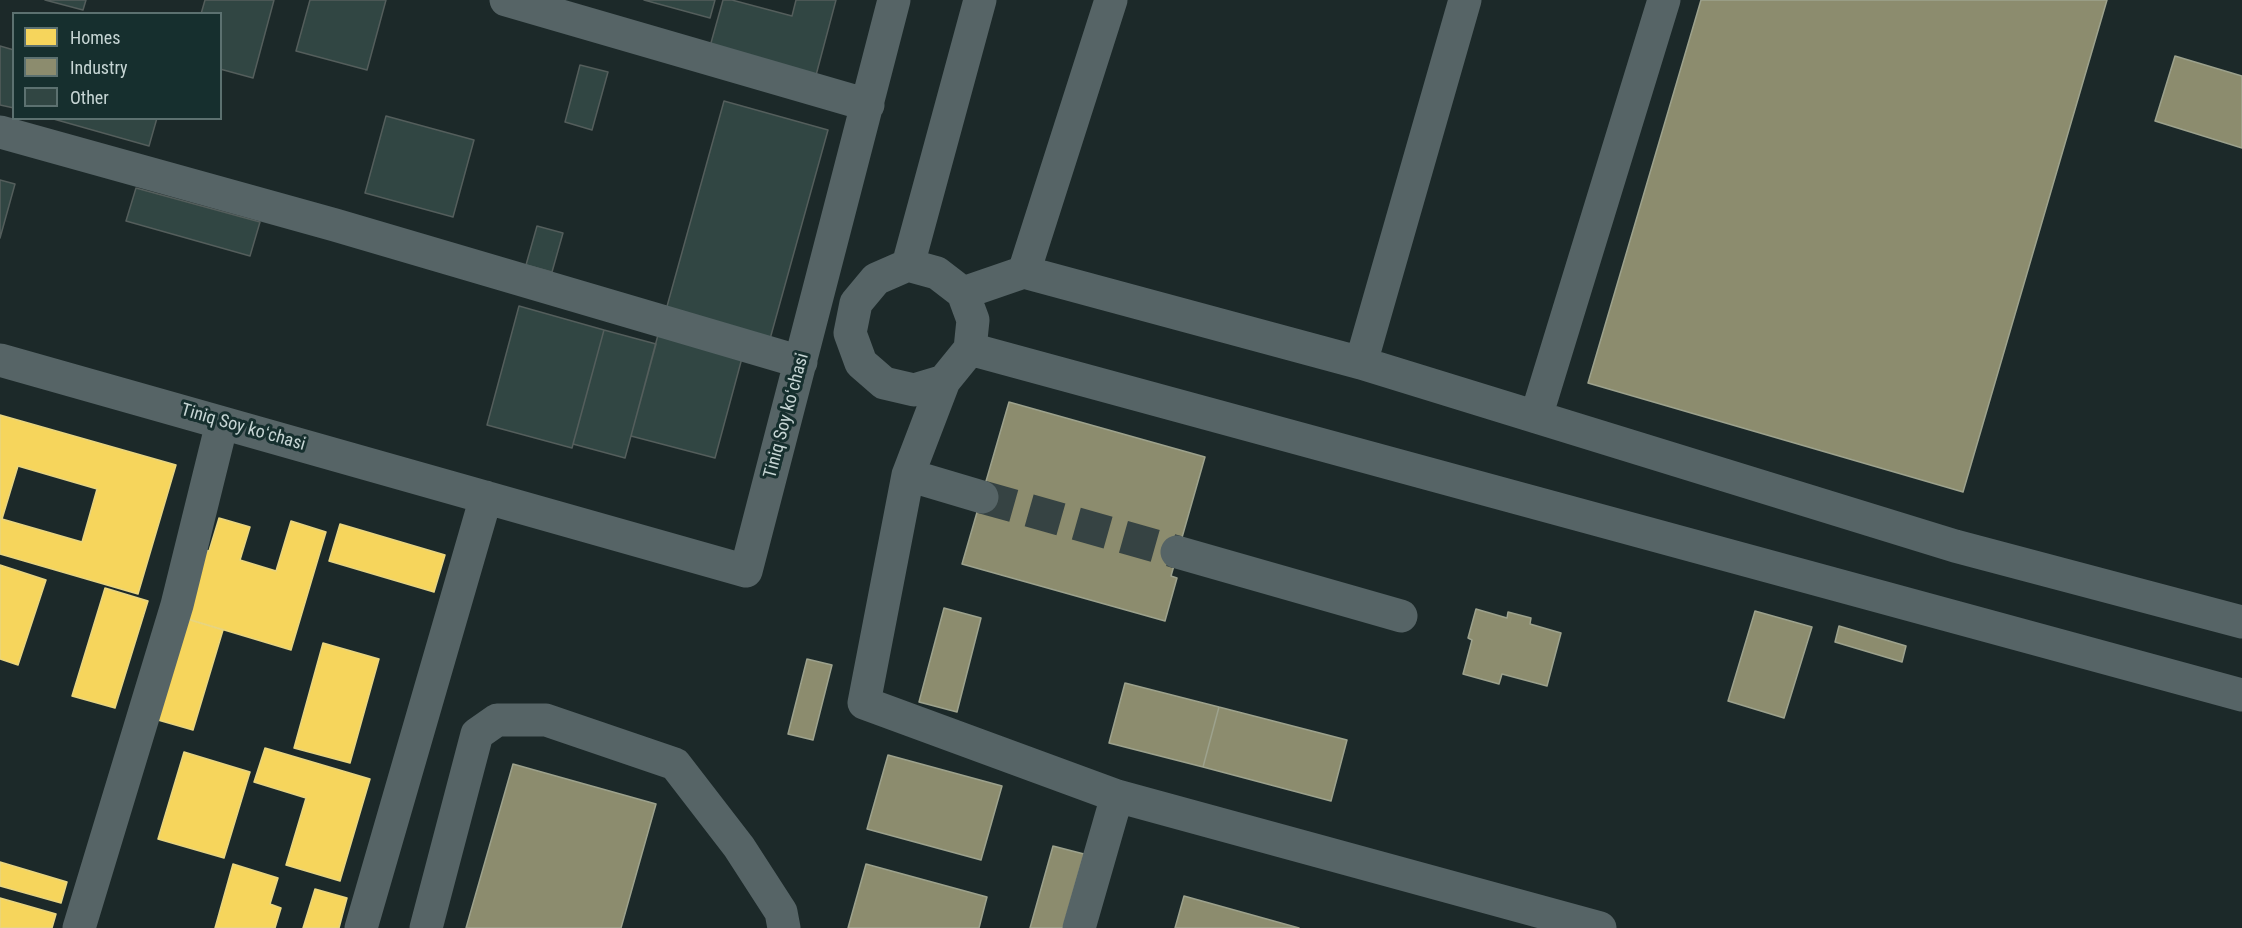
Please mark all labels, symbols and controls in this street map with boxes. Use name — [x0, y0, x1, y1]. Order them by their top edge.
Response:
legend — [12, 12, 222, 120]
text: Homes — [70, 27, 120, 48]
text: Industry — [70, 57, 128, 78]
text: Other — [70, 87, 109, 108]
street label: Tiniq Soy koʻchasi — [760, 351, 814, 481]
street label: Tiniq Soy koʻchasi — [178, 400, 308, 456]

